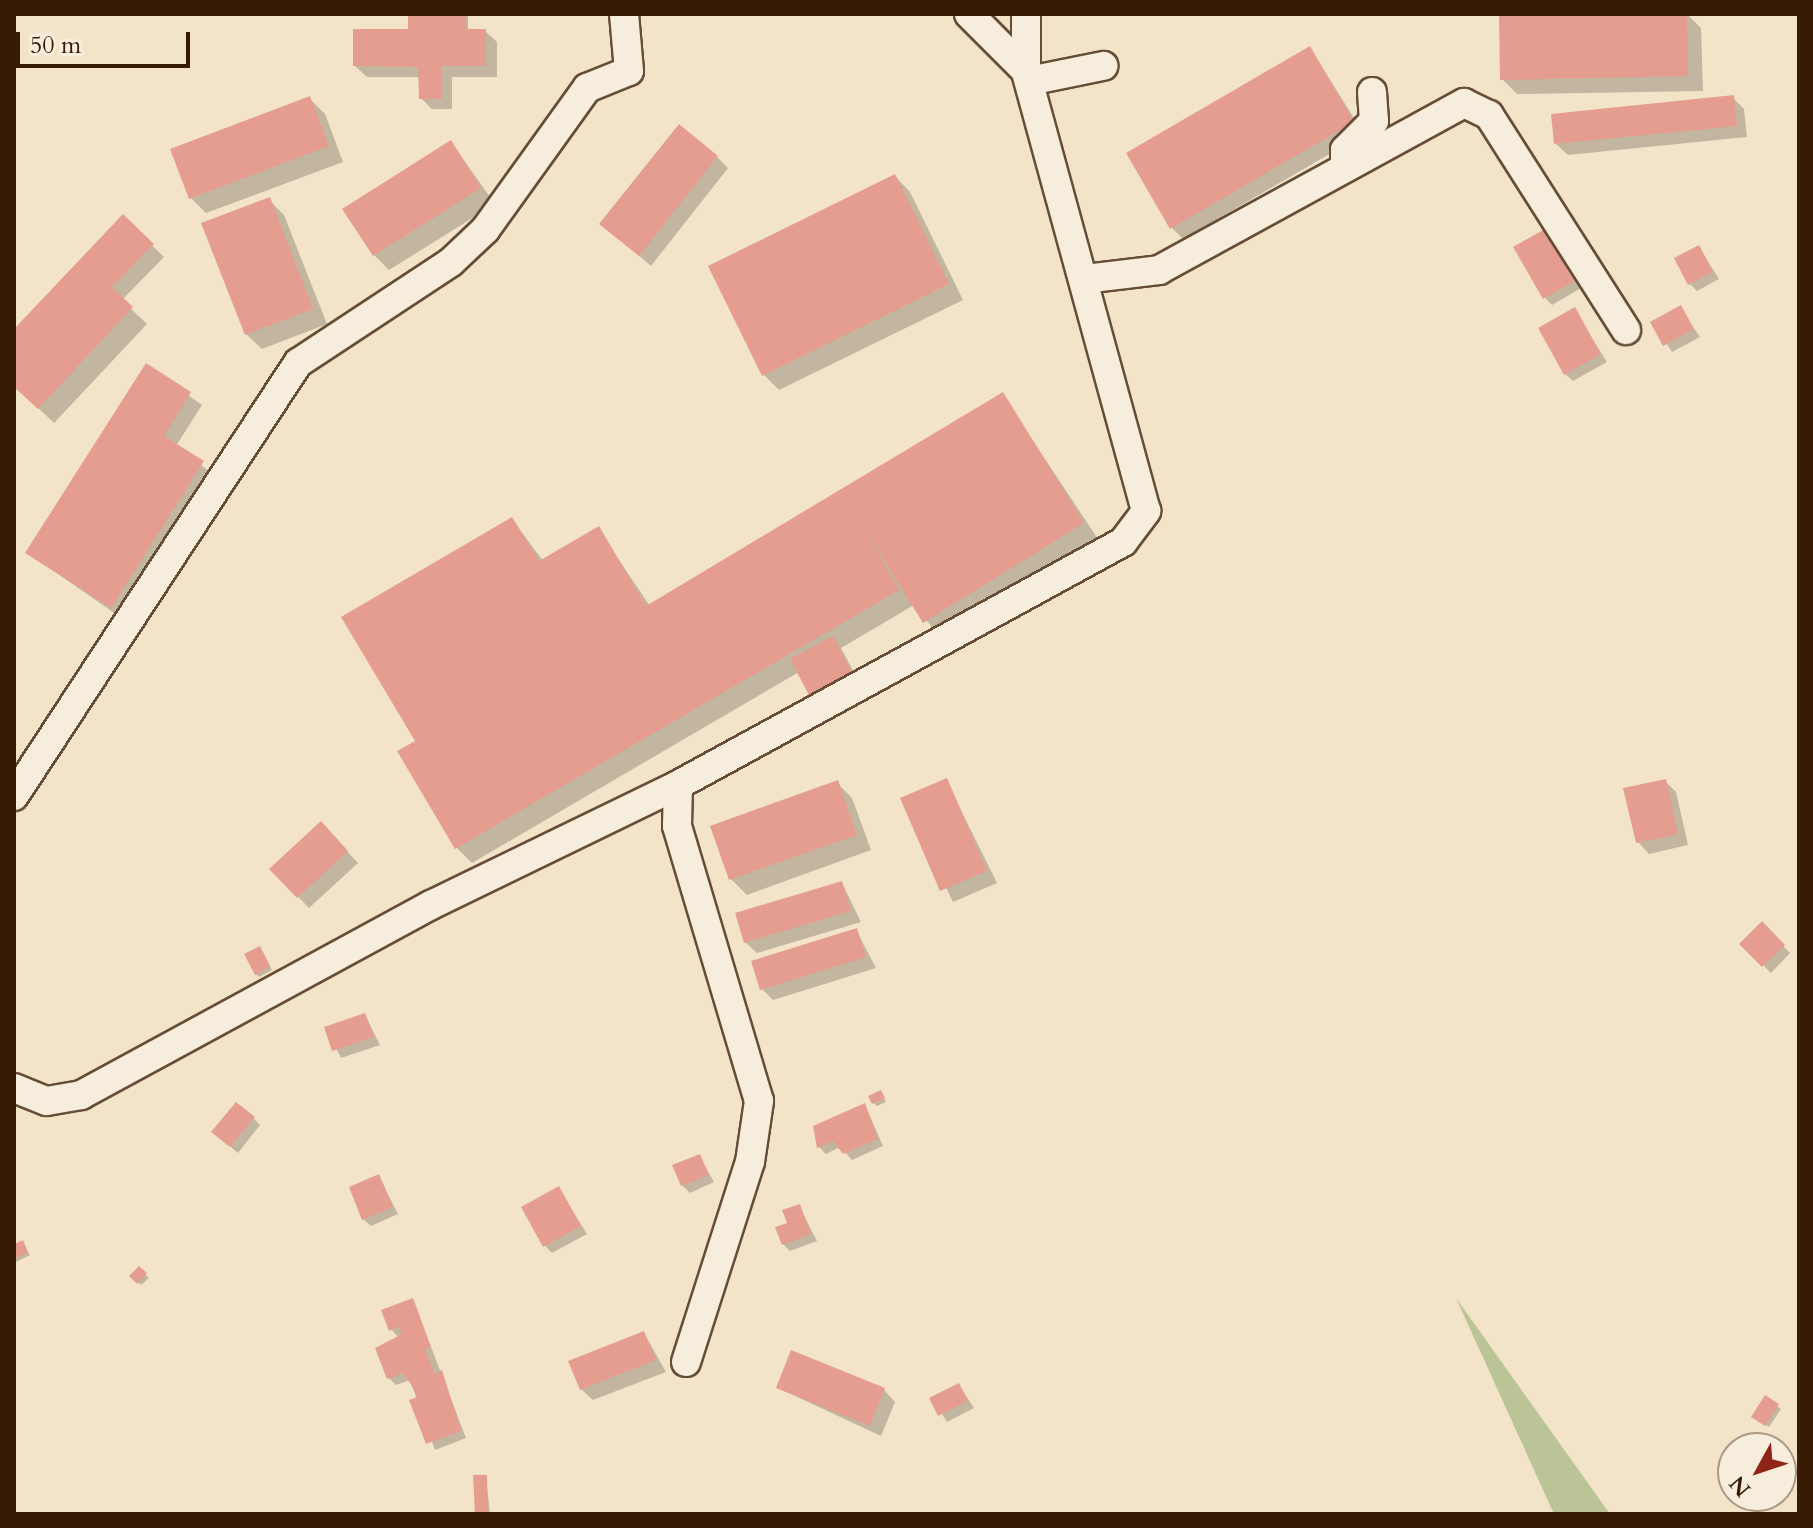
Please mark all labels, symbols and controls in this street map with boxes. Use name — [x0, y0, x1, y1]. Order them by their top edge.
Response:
scale bar — [20, 16, 194, 66]
text: 50 m — [30, 29, 81, 62]
north arrow — [1717, 1432, 1797, 1512]
text: N — [1723, 1469, 1758, 1503]

